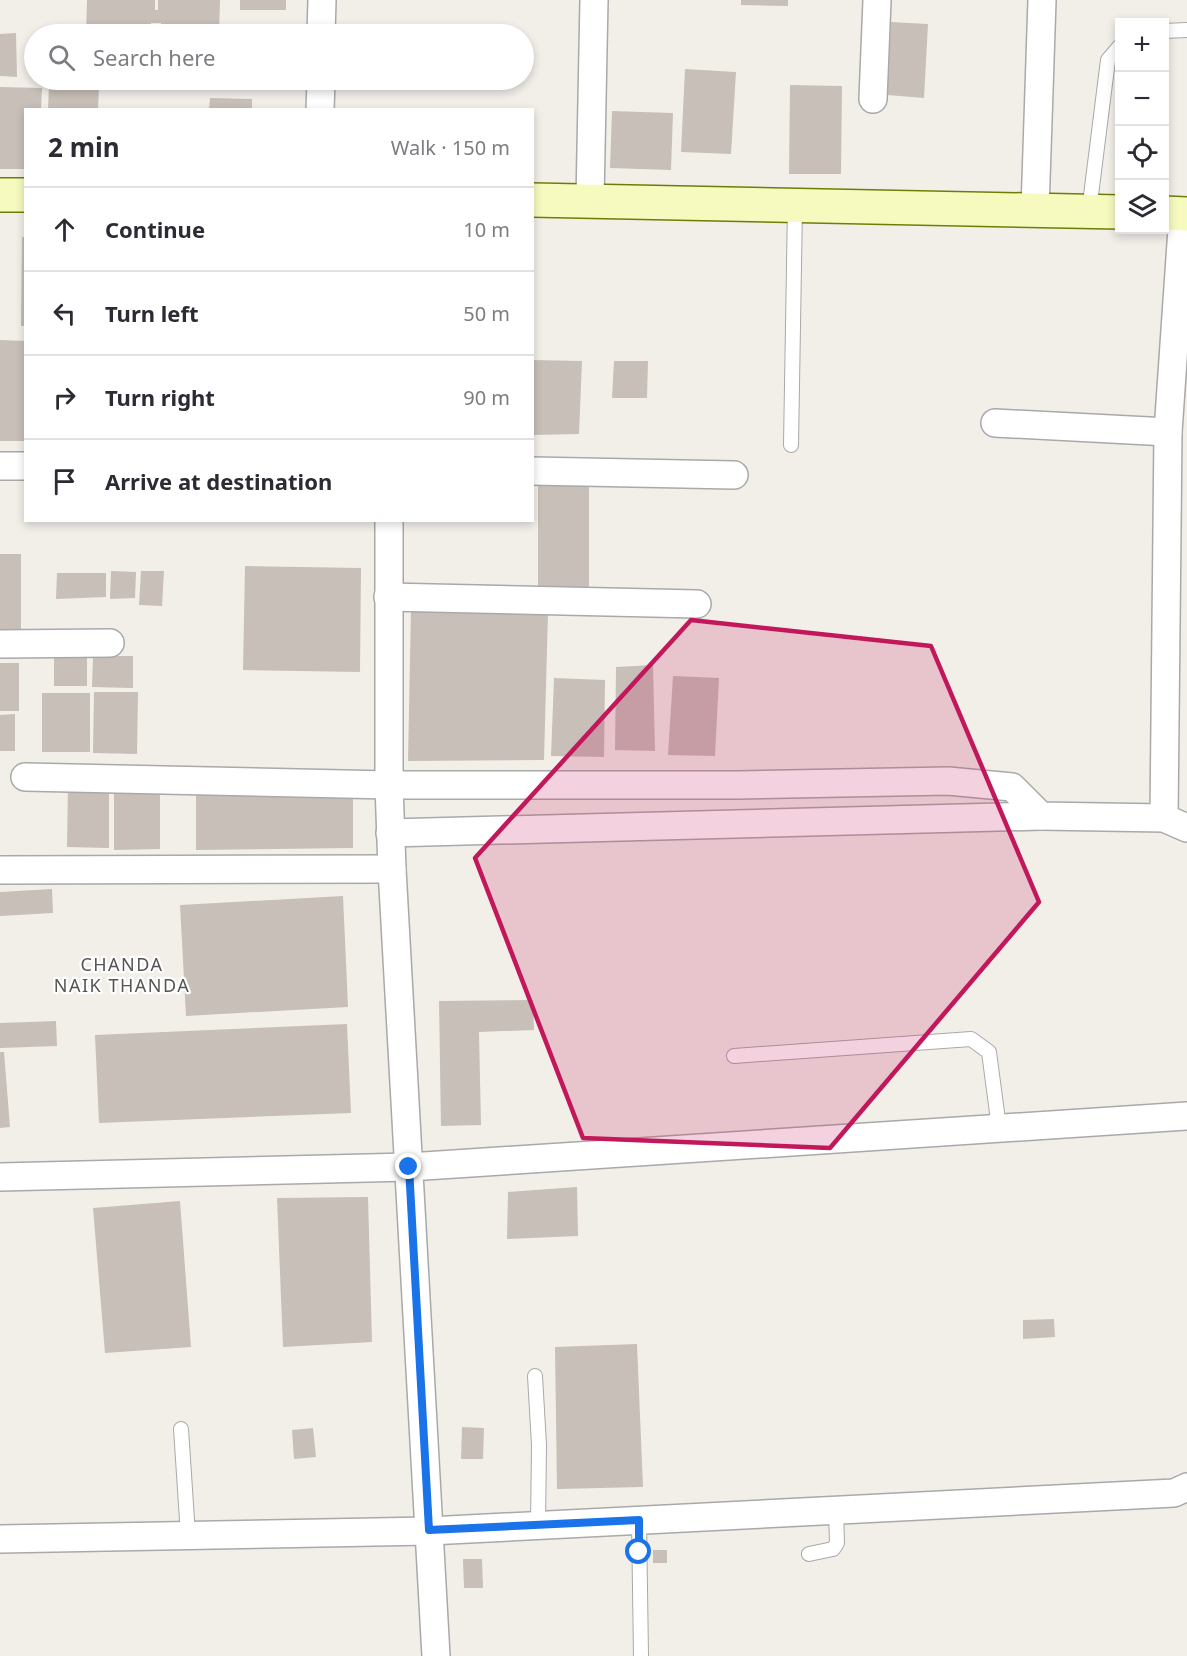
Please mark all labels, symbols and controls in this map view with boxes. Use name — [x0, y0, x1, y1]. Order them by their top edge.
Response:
map controls — [1115, 18, 1169, 234]
button: + — [1115, 18, 1169, 72]
search box — [24, 24, 534, 90]
icon: search — [45, 41, 78, 74]
text: Search here — [93, 42, 215, 72]
button: − — [1115, 72, 1169, 126]
button: locate — [1115, 126, 1169, 180]
text: 2 min — [48, 129, 120, 165]
text: Walk · 150 m — [391, 134, 510, 161]
button: layers — [1115, 180, 1169, 234]
icon: ahead — [48, 213, 81, 246]
text: Continue — [105, 214, 205, 244]
text: 10 m — [463, 216, 510, 243]
icon: left — [48, 297, 81, 330]
text: Turn left — [105, 298, 199, 328]
text: 50 m — [463, 300, 510, 327]
icon: right — [48, 381, 81, 414]
text: Turn right — [105, 382, 215, 412]
text: 90 m — [463, 384, 510, 411]
icon: arrive — [48, 465, 81, 498]
text: Arrive at destination — [105, 466, 332, 496]
district label: CHANDA NAIK THANDA — [54, 952, 190, 997]
route end — [395, 1153, 421, 1179]
route start — [625, 1538, 651, 1564]

